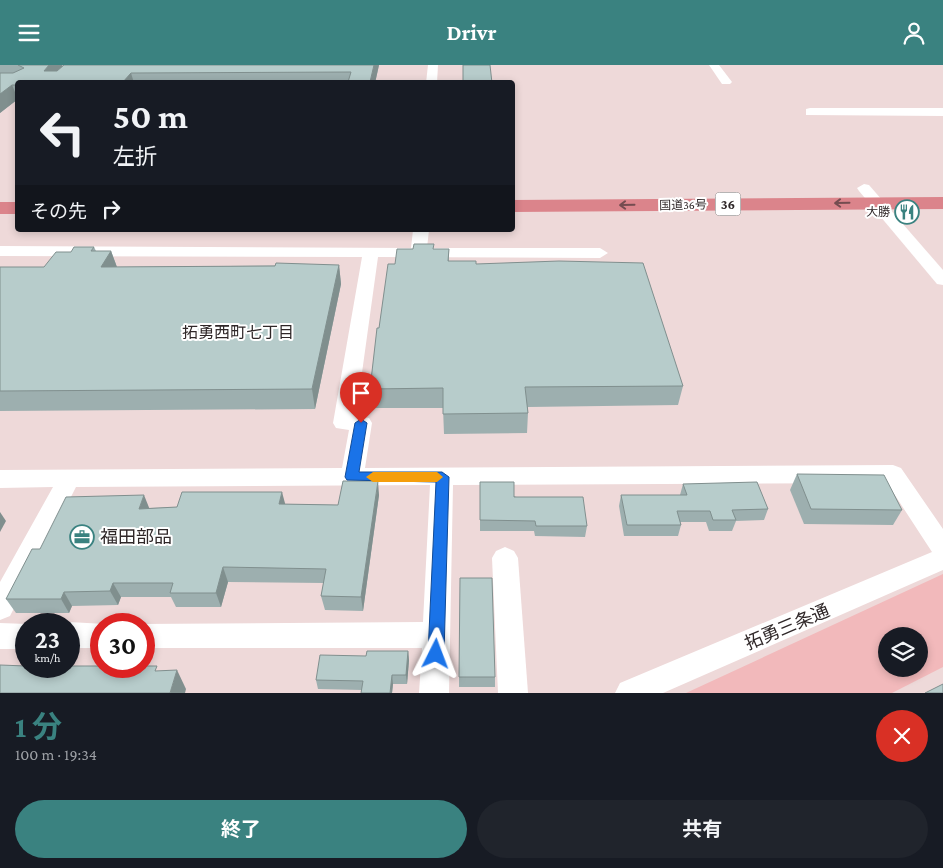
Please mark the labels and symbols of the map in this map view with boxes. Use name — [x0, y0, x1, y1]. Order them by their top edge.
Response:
road number: 36 — [716, 193, 740, 215]
street label: 国道36号 — [659, 198, 707, 212]
one-way arrow — [834, 198, 850, 208]
restaurant icon: 大勝 — [894, 199, 920, 225]
one-way arrow — [619, 200, 636, 210]
place label: 大勝 — [866, 205, 890, 219]
district label: 拓勇西町七丁目 — [182, 324, 294, 341]
pin — [340, 372, 382, 423]
office icon: 福田部品 — [69, 524, 95, 550]
place label: 福田部品 — [100, 527, 172, 547]
street label: 拓勇三条通 — [742, 600, 832, 654]
speed limit sign: 30 — [90, 613, 155, 678]
position arrow — [409, 627, 461, 679]

